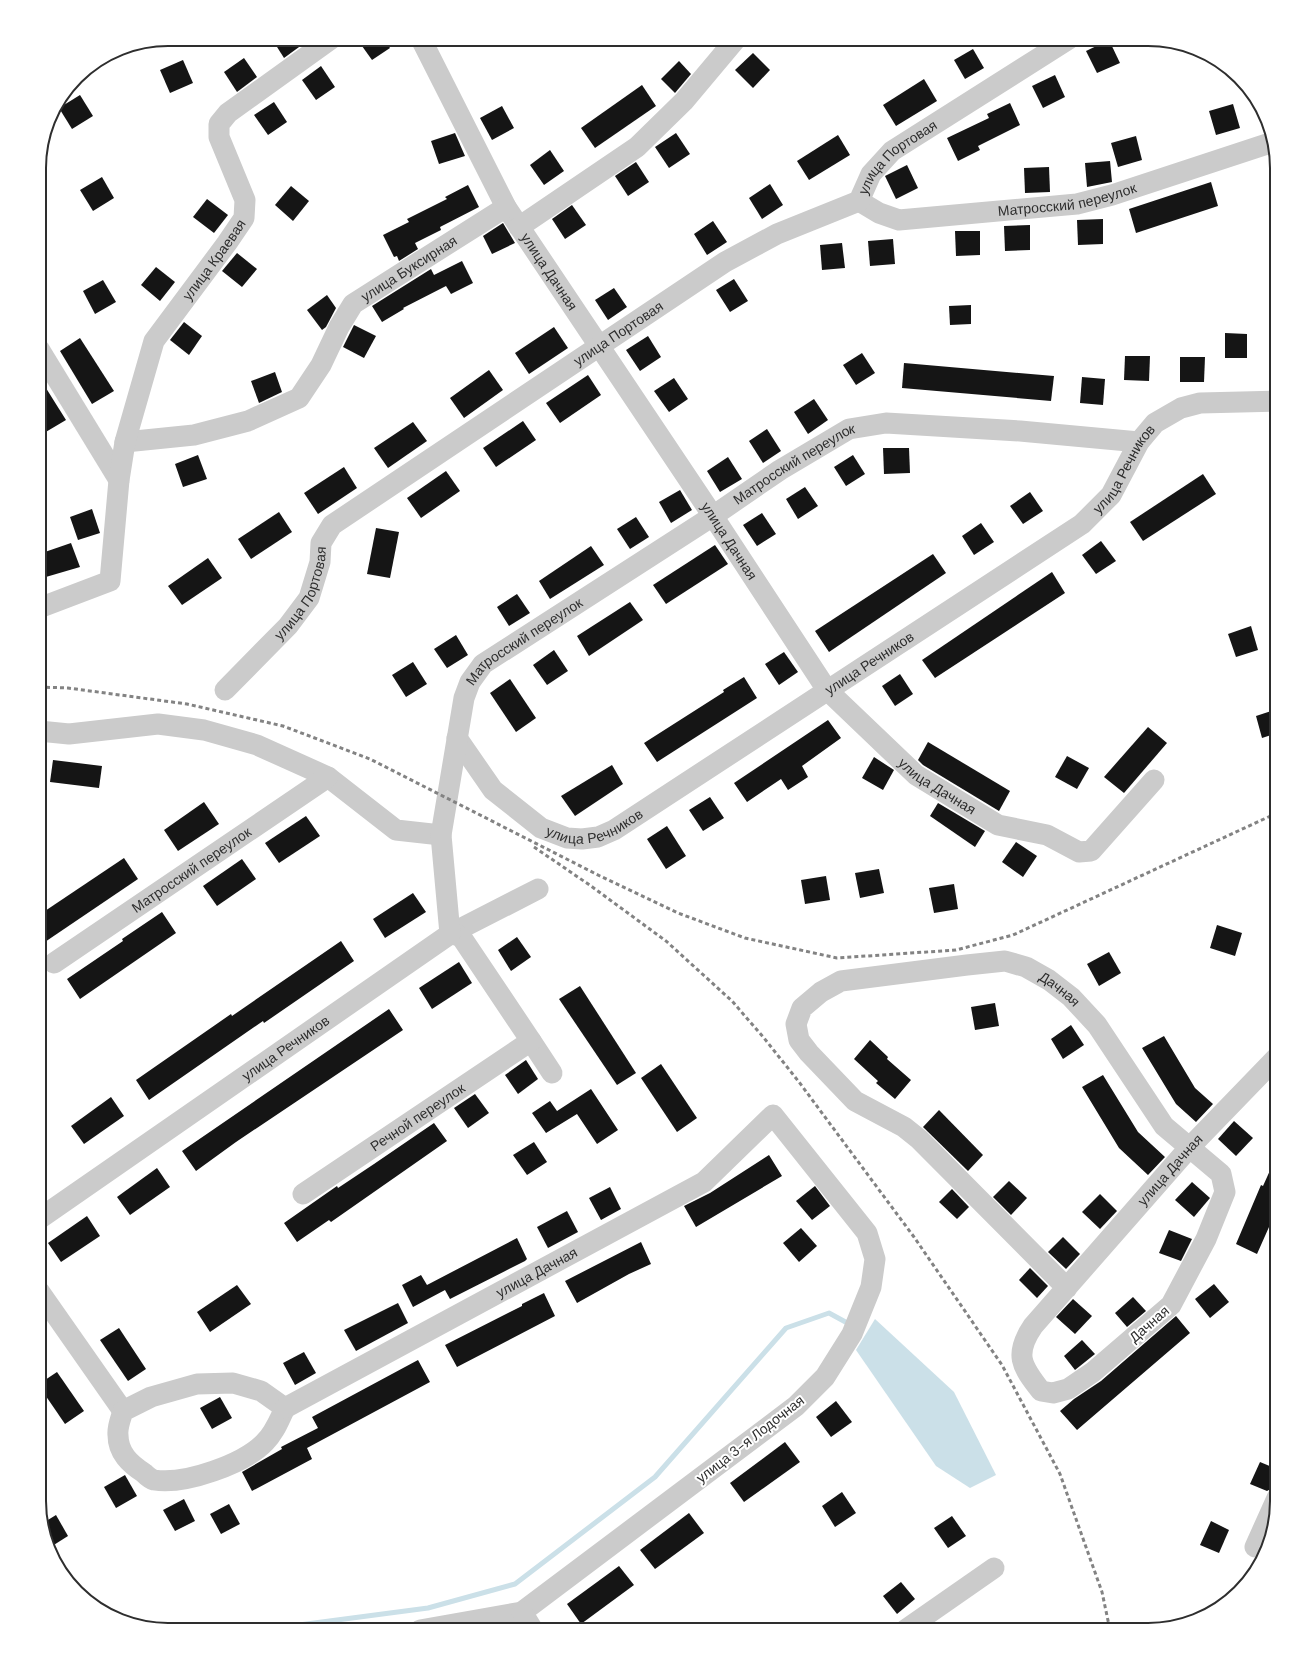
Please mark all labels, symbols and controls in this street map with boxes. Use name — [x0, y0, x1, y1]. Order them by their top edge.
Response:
street label: улица Портовая — [854, 116, 940, 197]
street label: Матросский переулок — [997, 178, 1139, 220]
street label: улица Краевая — [178, 216, 250, 304]
street label: улица Дачная — [517, 229, 582, 314]
street label: улица Буксирная — [358, 231, 460, 306]
street label: улица Портовая — [570, 297, 667, 370]
street label: Матросский переулок — [730, 419, 857, 508]
street label: улица Речников — [1089, 421, 1159, 517]
street label: улица Дачная — [697, 499, 761, 583]
street label: улица Портовая — [270, 546, 330, 644]
street label: Матросский переулок — [462, 593, 587, 689]
street label: улица Речников — [821, 627, 917, 699]
street label: улица Дачная — [895, 754, 979, 818]
street label: улица Речников — [544, 805, 646, 848]
street label: Матросский переулок — [128, 822, 255, 917]
street label: Дачная — [1036, 967, 1084, 1010]
street label: улица Речников — [238, 1011, 333, 1085]
street label: Речной переулок — [367, 1078, 469, 1155]
street label: улица Дачная — [1134, 1130, 1206, 1210]
street label: улица Дачная — [493, 1243, 580, 1301]
street label: Дачная — [1125, 1302, 1173, 1346]
street label: улица 3-я Лодочная — [692, 1391, 808, 1487]

